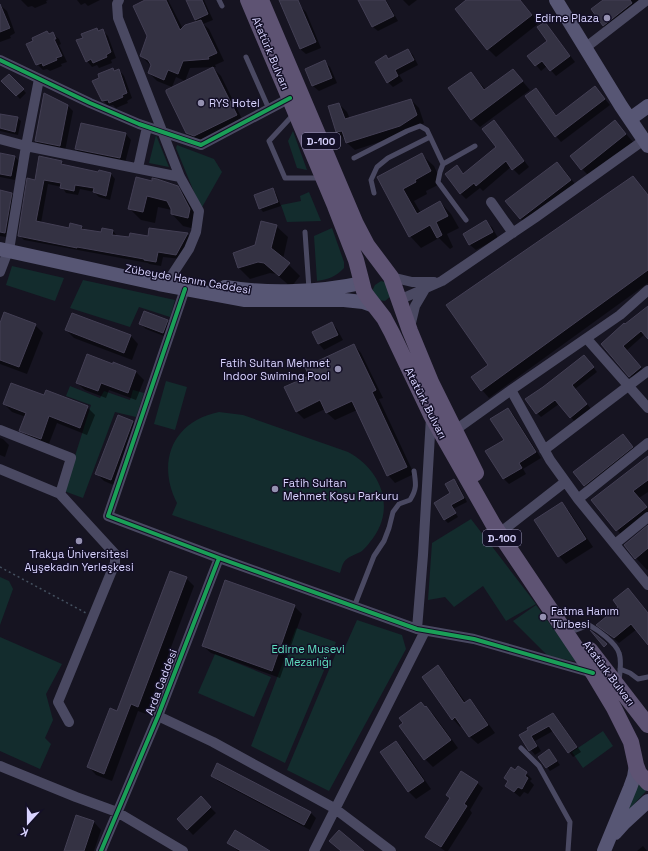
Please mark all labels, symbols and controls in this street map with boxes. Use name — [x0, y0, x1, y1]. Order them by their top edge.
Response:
place label: Edirne Plaza — [535, 11, 600, 25]
marker: Edirne Plaza — [602, 13, 612, 23]
street label: Atatürk Bulvarı — [249, 14, 293, 92]
place label: RYS Hotel — [209, 96, 260, 110]
marker: RYS Hotel — [196, 98, 206, 108]
road number: D-100 — [302, 133, 340, 149]
street label: Zübeyde Hanım Caddesi — [124, 261, 252, 297]
place label: Fatih Sultan Mehmet Indoor Swiming Pool — [220, 356, 330, 383]
marker: Fatih Sultan Mehmet Indoor Swiming Pool — [333, 364, 343, 374]
street label: Atatürk Bulvarı — [402, 365, 450, 441]
place label: Fatih Sultan Mehmet Koşu Parkuru — [283, 476, 399, 503]
marker: Fatih Sultan Mehmet Koşu Parkuru — [270, 484, 280, 494]
road number: D-100 — [483, 530, 521, 546]
marker: Trakya Üniversitesi Ayşekadın Yerleşkesi — [74, 536, 84, 546]
place label: Trakya Üniversitesi Ayşekadın Yerleşkesi — [24, 546, 134, 574]
place label: Fatma Hanım Türbesi — [551, 604, 619, 631]
marker: Fatma Hanım Türbesi — [538, 612, 548, 622]
street label: Atatürk Bulvarı — [580, 638, 638, 708]
park label: Edirne Musevi Mezarlığı — [271, 642, 345, 669]
street label: Arda Caddesi — [142, 647, 180, 717]
north arrow — [8, 803, 48, 843]
text: K — [19, 825, 30, 840]

